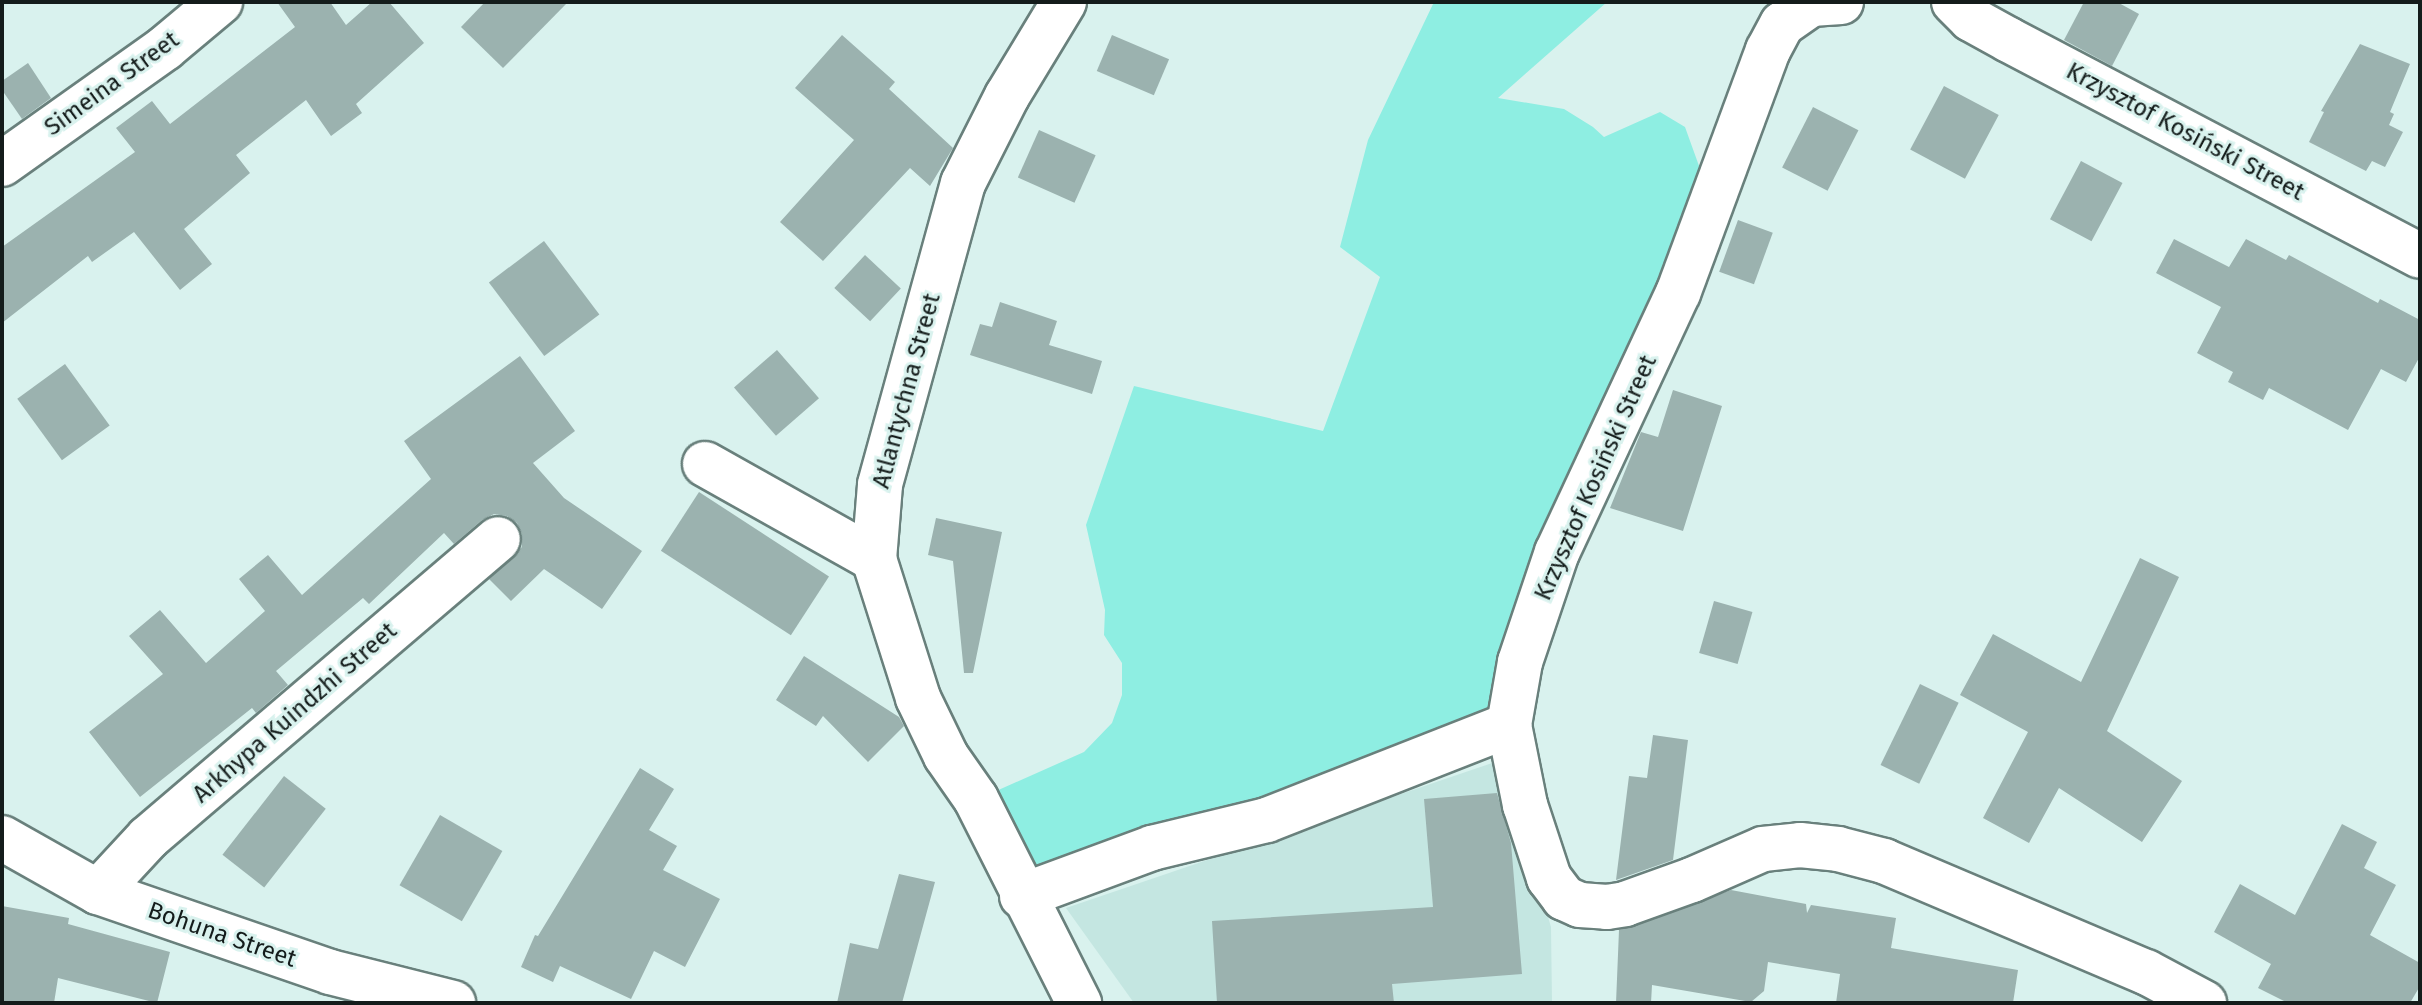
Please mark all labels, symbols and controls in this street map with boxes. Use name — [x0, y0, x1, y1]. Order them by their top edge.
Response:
street label: Simeina Street — [39, 26, 185, 142]
street label: Krzysztof Kosiński Street — [2061, 57, 2309, 207]
street label: Atlantychna Street — [867, 290, 947, 492]
street label: Krzysztof Kosiński Street — [1529, 351, 1663, 605]
street label: Arkhypa Kuindzhi Street — [187, 617, 403, 809]
street label: Bohuna Street — [144, 896, 300, 974]

